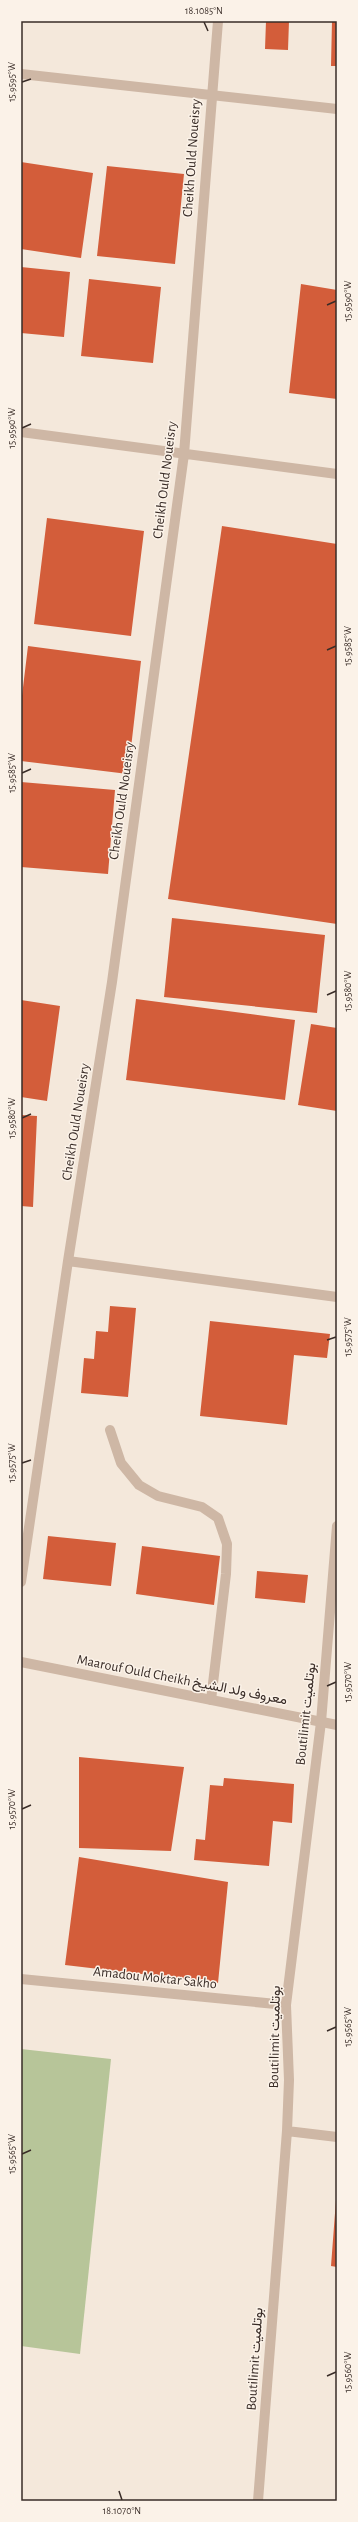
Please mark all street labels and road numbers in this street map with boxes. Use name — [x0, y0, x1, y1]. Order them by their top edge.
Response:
street label: Cheikh Ould Noueisry — [181, 98, 203, 218]
street label: Cheikh Ould Noueisry — [151, 420, 179, 540]
street label: Cheikh Ould Noueisry — [107, 741, 137, 861]
street label: Cheikh Ould Noueisry — [60, 1062, 92, 1182]
street label: Maarouf Ould Cheikh معروف ولد الشيخ — [75, 1653, 288, 1710]
street label: Boutilimit بوتلميت — [294, 1662, 319, 1766]
street label: Amadou Moktar Sakho — [93, 1965, 218, 1991]
street label: Boutilimit بوتلميت — [267, 1985, 284, 2089]
street label: Boutilimit بوتلميت — [244, 2307, 267, 2411]

